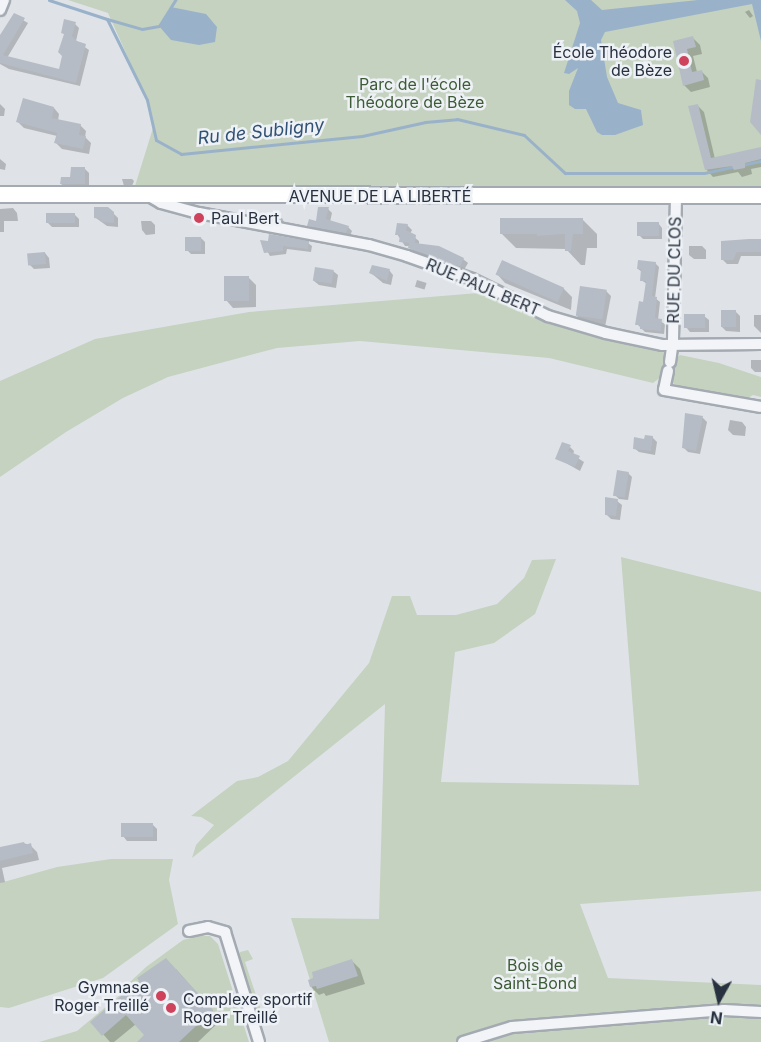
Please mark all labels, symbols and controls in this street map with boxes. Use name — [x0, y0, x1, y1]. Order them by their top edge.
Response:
place label: École Théodore de Bèze — [553, 42, 672, 80]
marker: École Théodore de Bèze — [677, 54, 691, 68]
park label: Parc de l'école Théodore de Bèze — [346, 74, 484, 112]
water label: Ru de Subligny — [197, 115, 325, 149]
street label: AVENUE DE LA LIBERTÉ — [289, 186, 471, 206]
place label: Paul Bert — [211, 208, 279, 228]
marker: Paul Bert — [192, 211, 206, 225]
street label: RUE DU CLOS — [663, 216, 685, 324]
street label: RUE PAUL BERT — [423, 254, 543, 320]
park label: Bois de Saint-Bond — [493, 955, 577, 993]
north arrow — [689, 970, 749, 1030]
place label: Gymnase Roger Treillé — [54, 977, 149, 1015]
marker: Gymnase Roger Treillé — [154, 989, 168, 1003]
place label: Complexe sportif Roger Treillé — [183, 989, 312, 1027]
marker: Complexe sportif Roger Treillé — [164, 1001, 178, 1015]
text: N — [709, 1007, 724, 1029]

